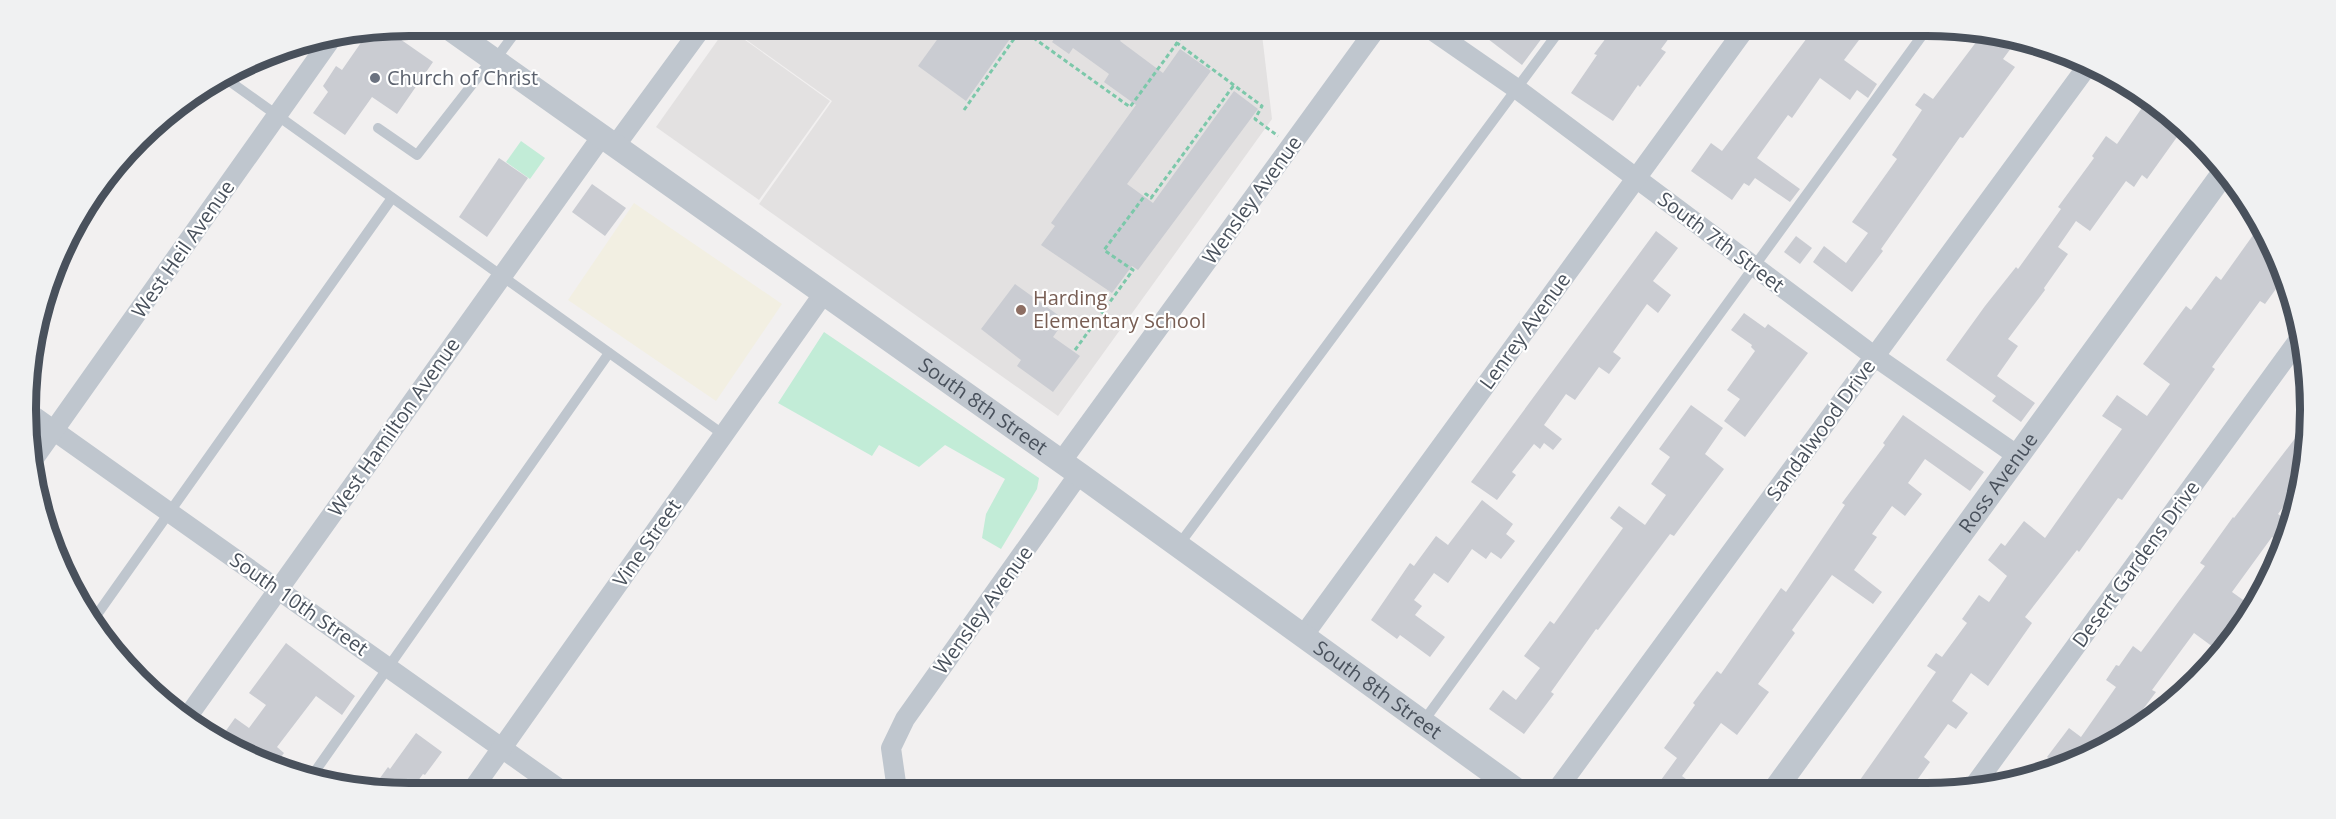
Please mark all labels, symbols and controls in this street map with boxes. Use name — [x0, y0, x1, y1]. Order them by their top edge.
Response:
place label: Church of Christ — [387, 64, 538, 91]
marker: Church of Christ — [368, 71, 382, 85]
street label: Wensley Avenue — [1196, 130, 1307, 269]
street label: West Heil Avenue — [125, 174, 240, 323]
street label: South 7th Street — [1653, 185, 1790, 298]
street label: Lenrey Avenue — [1473, 267, 1576, 395]
place label: Harding Elementary School — [1033, 284, 1206, 334]
marker: Harding Elementary School — [1014, 303, 1028, 317]
street label: West Hamilton Avenue — [322, 332, 466, 521]
street label: South 8th Street — [914, 351, 1053, 461]
street label: Sandalwood Drive — [1760, 354, 1881, 506]
street label: Ross Avenue — [1952, 427, 2043, 538]
street label: Desert Gardens Drive — [2066, 475, 2205, 653]
street label: Vine Street — [606, 493, 687, 592]
street label: Wensley Avenue — [927, 540, 1038, 679]
street label: South 10th Street — [225, 546, 374, 661]
street label: South 8th Street — [1309, 634, 1447, 745]

